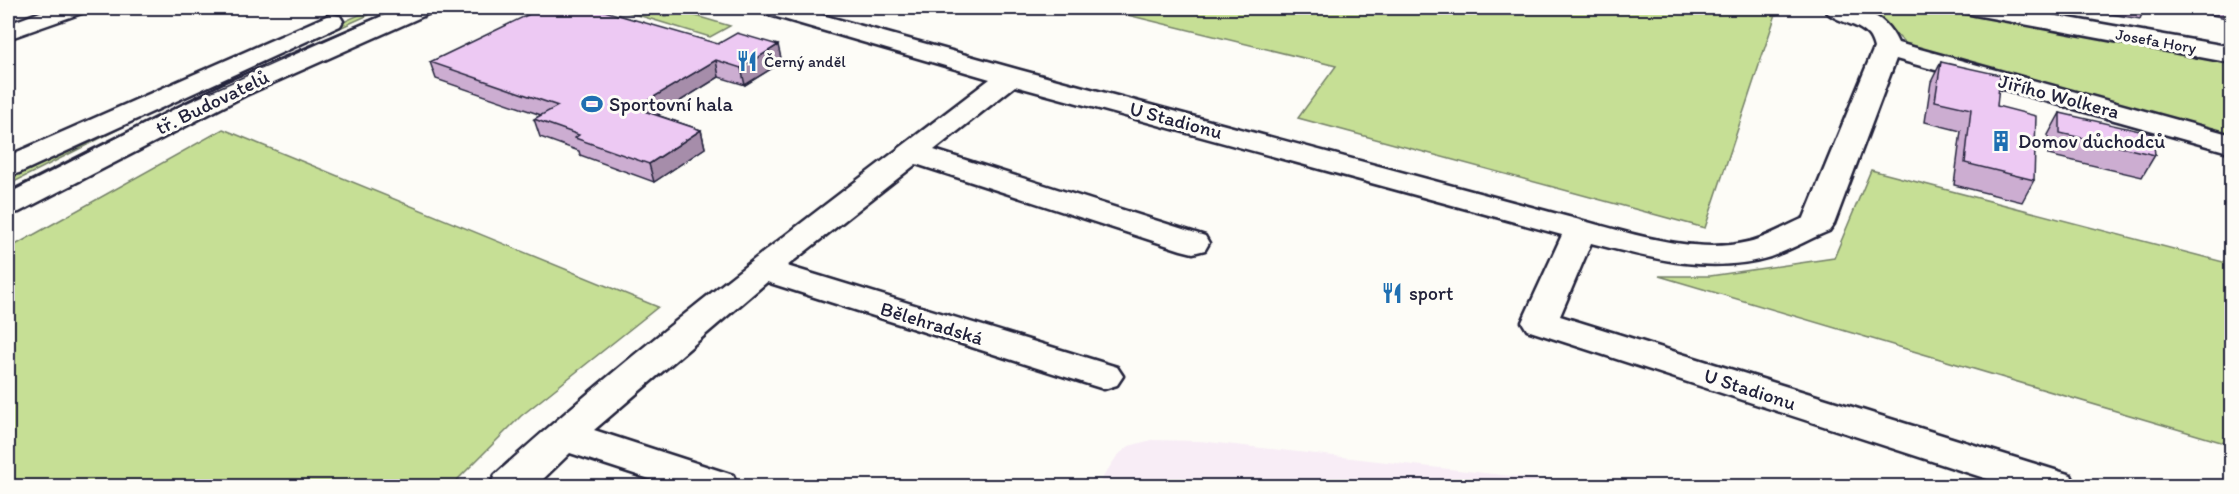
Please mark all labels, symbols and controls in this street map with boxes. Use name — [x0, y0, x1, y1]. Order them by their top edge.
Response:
street label: Josefa Hory — [2114, 25, 2198, 58]
restaurant icon: Černý anděl — [735, 49, 759, 73]
place label: Černý anděl — [764, 52, 846, 71]
street label: tř. Budovatelů — [151, 64, 273, 140]
street label: Jiřího Wolkera — [1996, 68, 2122, 124]
sports icon: Sportovní hala — [580, 92, 604, 116]
place label: Sportovní hala — [609, 92, 733, 116]
street label: U Stadionu — [1127, 96, 1225, 144]
building icon: Domov důchodců — [1989, 129, 2013, 153]
place label: Domov důchodců — [2018, 129, 2165, 153]
restaurant icon: sport — [1380, 281, 1404, 305]
place label: sport — [1409, 281, 1453, 305]
street label: Bělehradská — [878, 296, 987, 350]
street label: U Stadionu — [1701, 363, 1799, 415]

